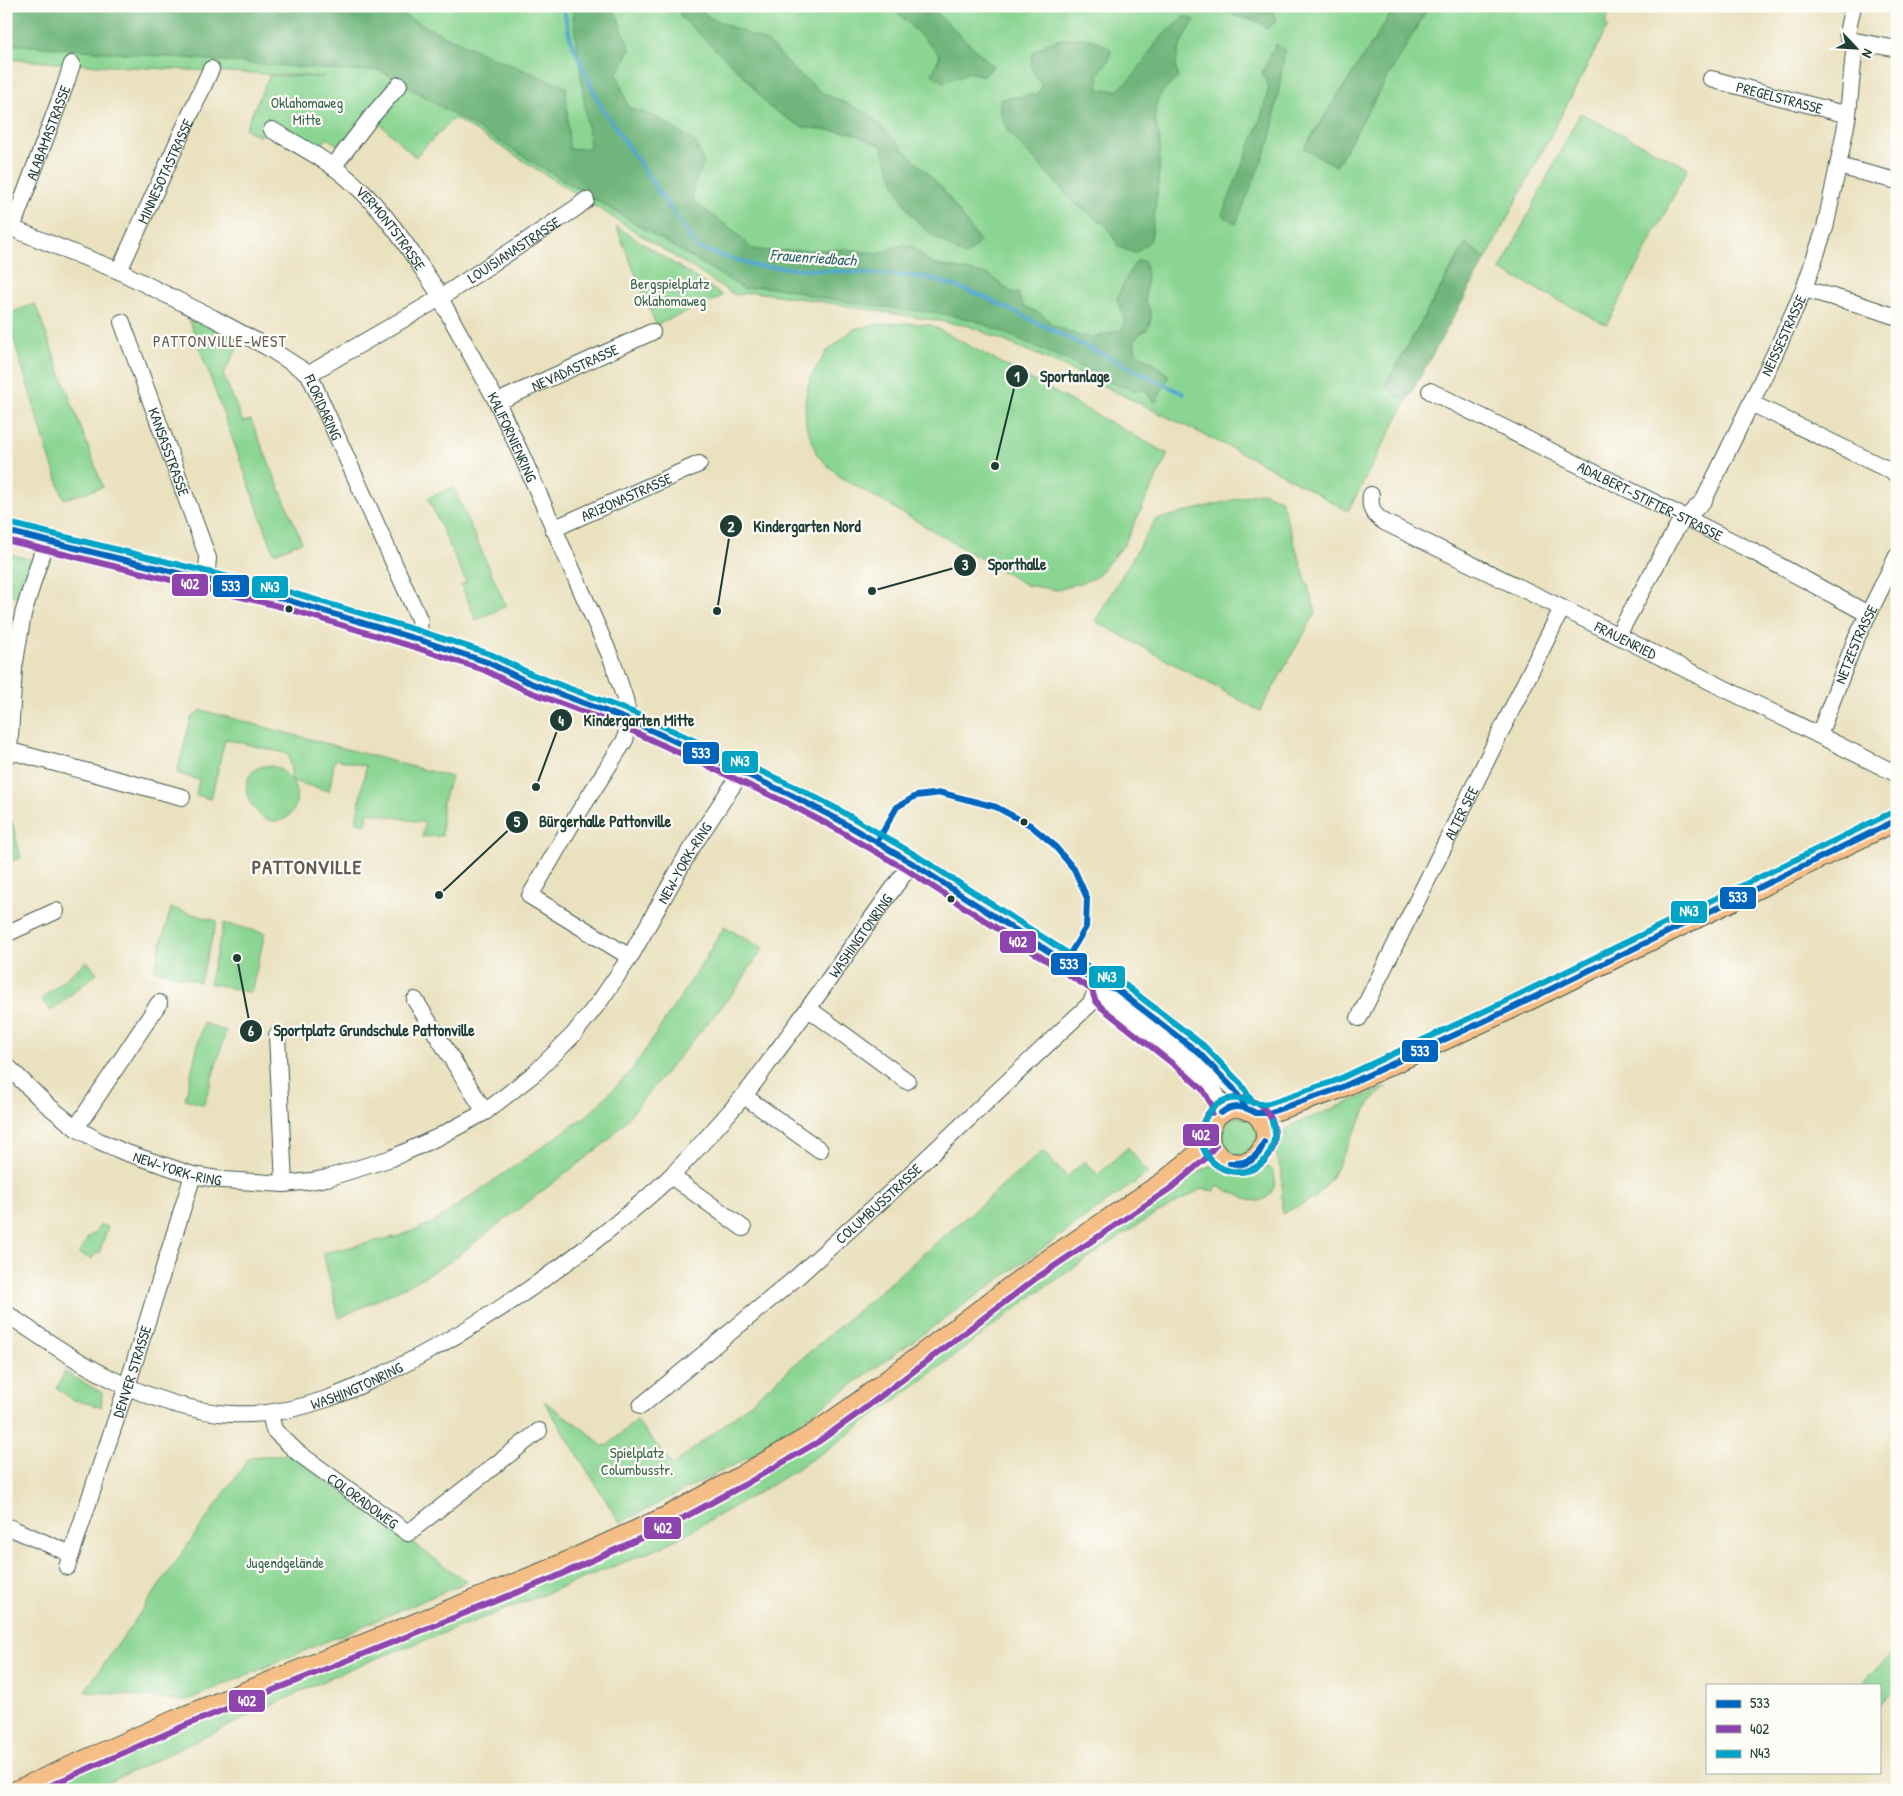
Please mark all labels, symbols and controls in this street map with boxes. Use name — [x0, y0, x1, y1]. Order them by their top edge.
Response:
north arrow — [1830, 22, 1880, 72]
text: N — [1858, 46, 1878, 62]
street label: PREGELSTRASSE — [1734, 76, 1826, 119]
street label: ALABAMASTRASSE — [20, 82, 75, 183]
park label: Oklahomaweg Mitte — [271, 92, 344, 130]
street label: MINNESOTASTRASSE — [132, 115, 198, 227]
street label: VERMONTSTRASSE — [351, 181, 431, 275]
street label: LOUISIANASTRASSE — [463, 211, 564, 288]
water label: Frauenriedbach — [769, 243, 858, 271]
park label: Bergspielplatz Oklahomaweg — [630, 273, 710, 311]
street label: NEISSESTRASSE — [1755, 291, 1811, 379]
district label: PATTONVILLE-WEST — [153, 330, 287, 352]
street label: NEVADASTRASSE — [528, 338, 622, 396]
callout: Sportanlage — [1005, 361, 1120, 392]
text: Sportanlage — [1040, 365, 1111, 388]
text: 1 — [1014, 366, 1020, 387]
street label: FLORIDARING — [299, 370, 348, 444]
street label: KALIFORNIENRING — [483, 388, 543, 486]
street label: KANSASSTRASSE — [144, 404, 195, 499]
street label: ADALBERT-STIFTER-STRASSE — [1574, 456, 1727, 546]
street label: ARIZONASTRASSE — [577, 467, 675, 526]
callout: Kindergarten Nord — [718, 511, 871, 542]
text: Kindergarten Nord — [753, 515, 862, 538]
text: 2 — [727, 516, 735, 537]
callout: Sporthalle — [952, 549, 1056, 580]
text: Sporthalle — [988, 553, 1047, 576]
text: 3 — [962, 554, 969, 575]
line badge: 402 — [171, 573, 209, 597]
text: 402 — [181, 574, 199, 593]
line badge: 533 — [212, 574, 250, 598]
line badge: N43 — [251, 575, 289, 599]
text: 533 — [222, 576, 241, 595]
text: N43 — [261, 577, 280, 596]
street label: NETZESTRASSE — [1829, 601, 1882, 687]
unlabelled marker — [284, 604, 294, 614]
street label: FRAUENRIED — [1590, 615, 1661, 664]
callout: Kindergarten Mitte — [548, 705, 704, 736]
text: Kindergarten Mitte — [584, 709, 695, 732]
text: 4 — [558, 710, 564, 731]
line badge: 533 — [682, 741, 720, 765]
text: 533 — [692, 743, 711, 762]
line badge: N43 — [721, 750, 759, 774]
text: N43 — [731, 751, 750, 770]
street label: ALTER SEE — [1439, 782, 1483, 843]
callout: Bürgerhalle Pattonville — [504, 806, 681, 837]
text: Bürgerhalle Pattonville — [539, 810, 672, 833]
text: 5 — [514, 811, 521, 832]
street label: NEW-YORK-RING — [652, 817, 717, 907]
unlabelled marker — [1019, 817, 1029, 827]
district label: PATTONVILLE — [252, 853, 362, 880]
line badge: 533 — [1719, 886, 1757, 910]
text: 533 — [1729, 887, 1748, 906]
street label: WASHINGTONRING — [823, 889, 897, 982]
unlabelled marker — [946, 894, 956, 904]
line badge: N43 — [1670, 900, 1708, 924]
text: N43 — [1680, 901, 1699, 920]
line badge: 402 — [999, 930, 1037, 954]
text: 402 — [1009, 932, 1027, 951]
line badge: 533 — [1050, 952, 1088, 976]
text: 533 — [1060, 954, 1079, 973]
line badge: N43 — [1088, 965, 1126, 989]
text: N43 — [1098, 967, 1117, 986]
callout: Sportplatz Grundschule Pattonville — [238, 1015, 484, 1046]
text: Sportplatz Grundschule Pattonville — [273, 1019, 475, 1042]
text: 6 — [248, 1020, 254, 1041]
line badge: 533 — [1401, 1039, 1439, 1063]
text: 533 — [1411, 1041, 1430, 1060]
line badge: 402 — [1182, 1123, 1220, 1147]
text: 402 — [1192, 1125, 1210, 1144]
street label: NEW-YORK-RING — [131, 1145, 224, 1190]
street label: COLUMBUSSTRASSE — [830, 1158, 926, 1248]
street label: DENVER STRASSE — [107, 1322, 156, 1420]
street label: WASHINGTONRING — [308, 1356, 407, 1414]
park label: Spielplatz Columbusstr. — [601, 1442, 673, 1480]
street label: COLORADOWEG — [323, 1467, 403, 1534]
line badge: 402 — [643, 1516, 682, 1540]
text: 402 — [654, 1518, 672, 1537]
park label: Jugendgelände — [246, 1552, 324, 1573]
legend — [1706, 1684, 1880, 1774]
line badge: 402 — [228, 1689, 266, 1713]
text: 402 — [238, 1691, 256, 1710]
text: 533 — [1750, 1692, 1770, 1713]
text: 402 — [1750, 1718, 1769, 1739]
text: N43 — [1750, 1742, 1771, 1763]

